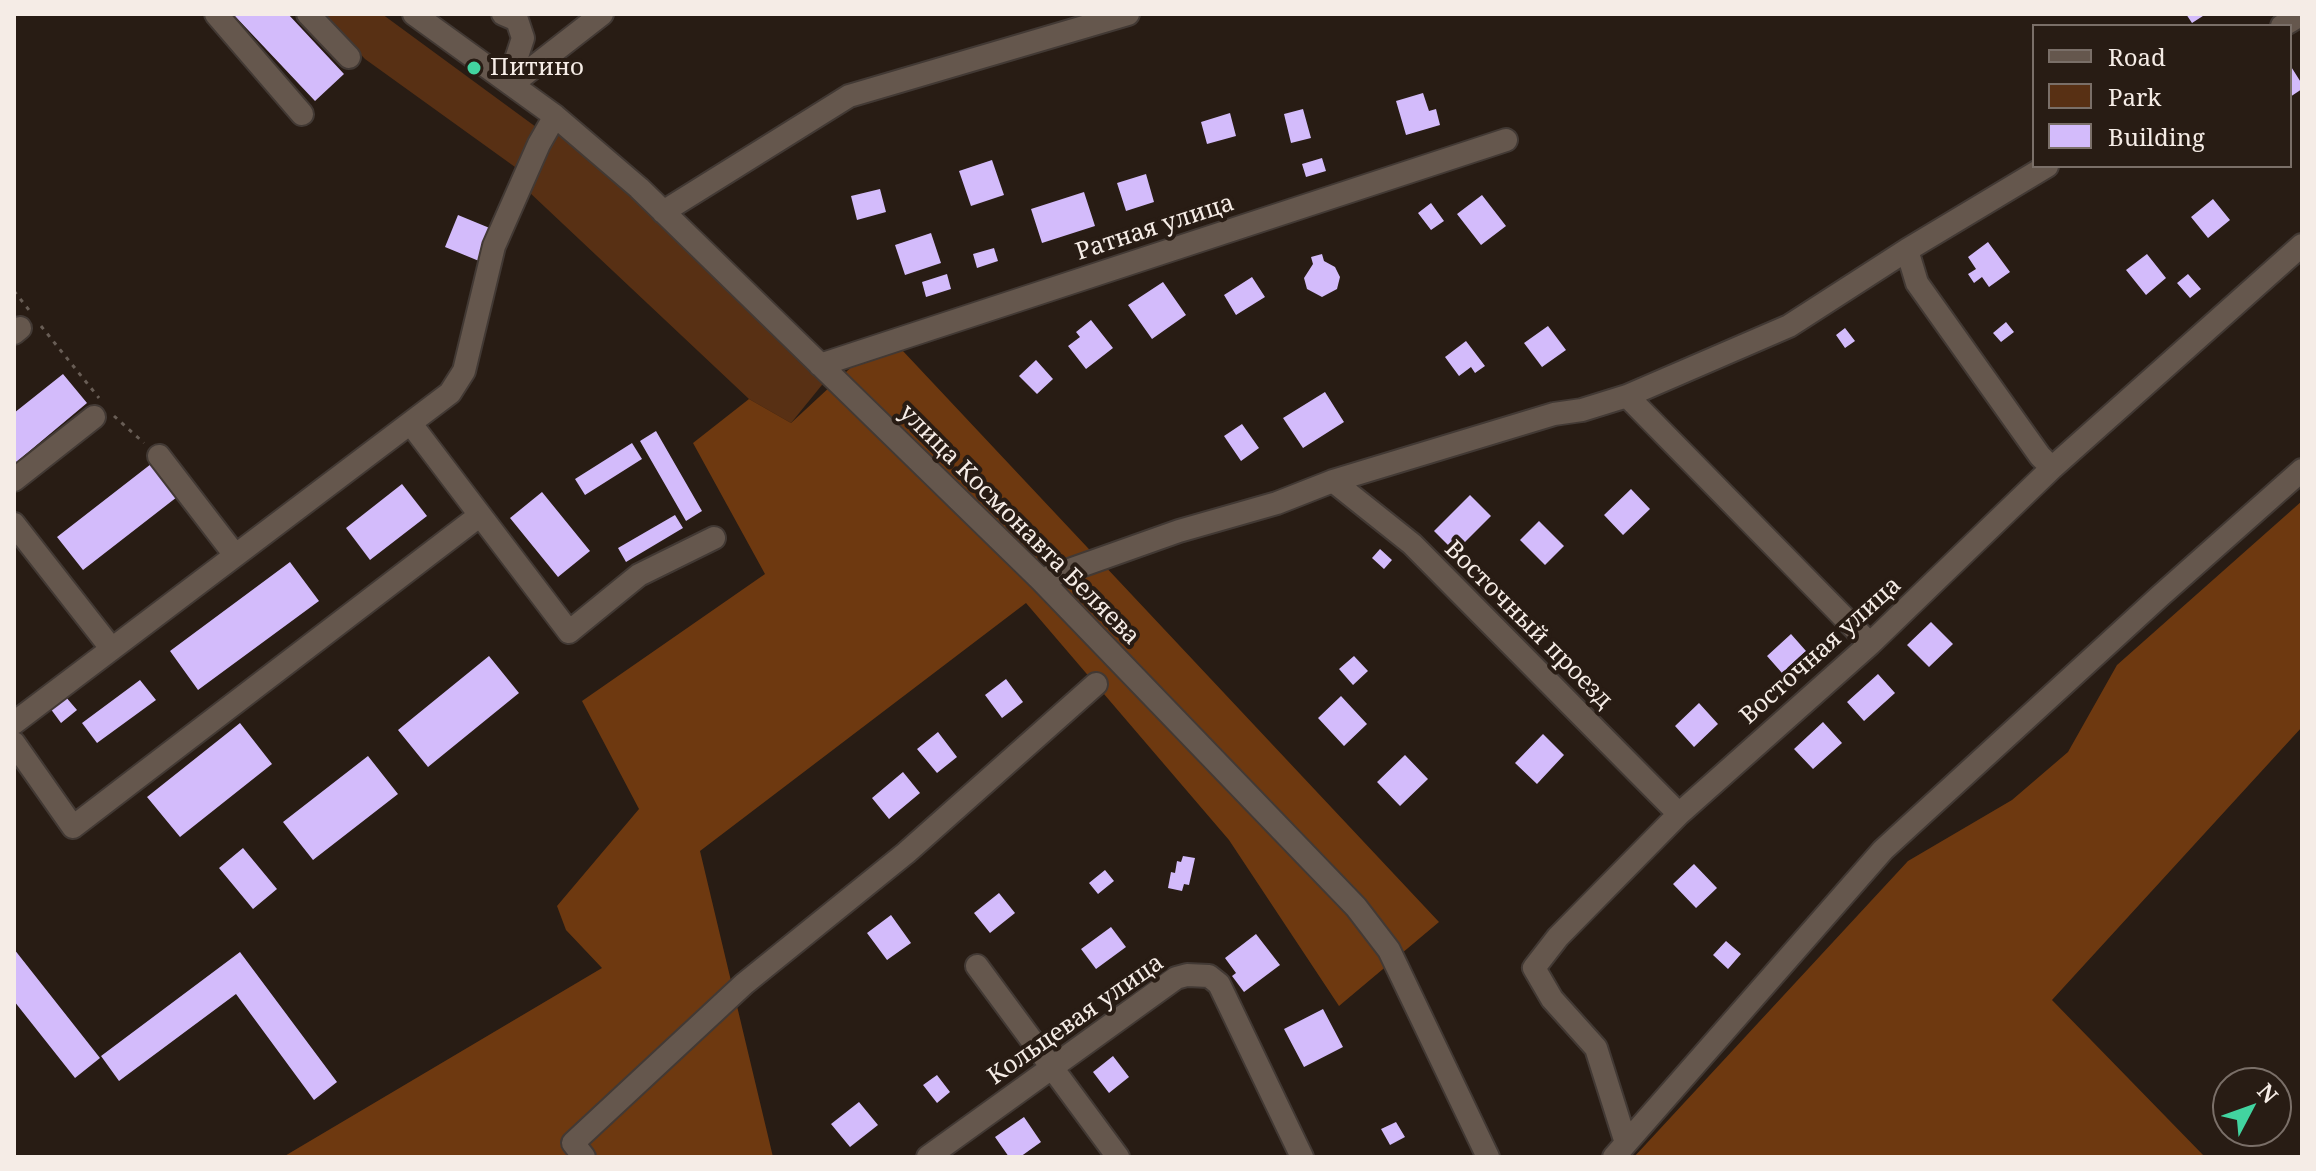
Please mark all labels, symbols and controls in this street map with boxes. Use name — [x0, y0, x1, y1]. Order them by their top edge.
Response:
legend — [2032, 24, 2292, 168]
text: Road — [2108, 40, 2166, 73]
place label: Питино — [490, 54, 584, 82]
marker: Питино — [465, 59, 483, 77]
text: Park — [2108, 80, 2161, 113]
text: Building — [2108, 120, 2205, 153]
street label: Ратная улица — [1072, 189, 1238, 267]
street label: улица Космонавта Беляева — [893, 399, 1145, 651]
street label: Восточный проезд — [1438, 535, 1618, 715]
street label: Восточная улица — [1734, 571, 1908, 731]
street label: Кольцевая улица — [983, 949, 1169, 1091]
north arrow — [2212, 1067, 2292, 1147]
text: N — [2252, 1076, 2286, 1109]

